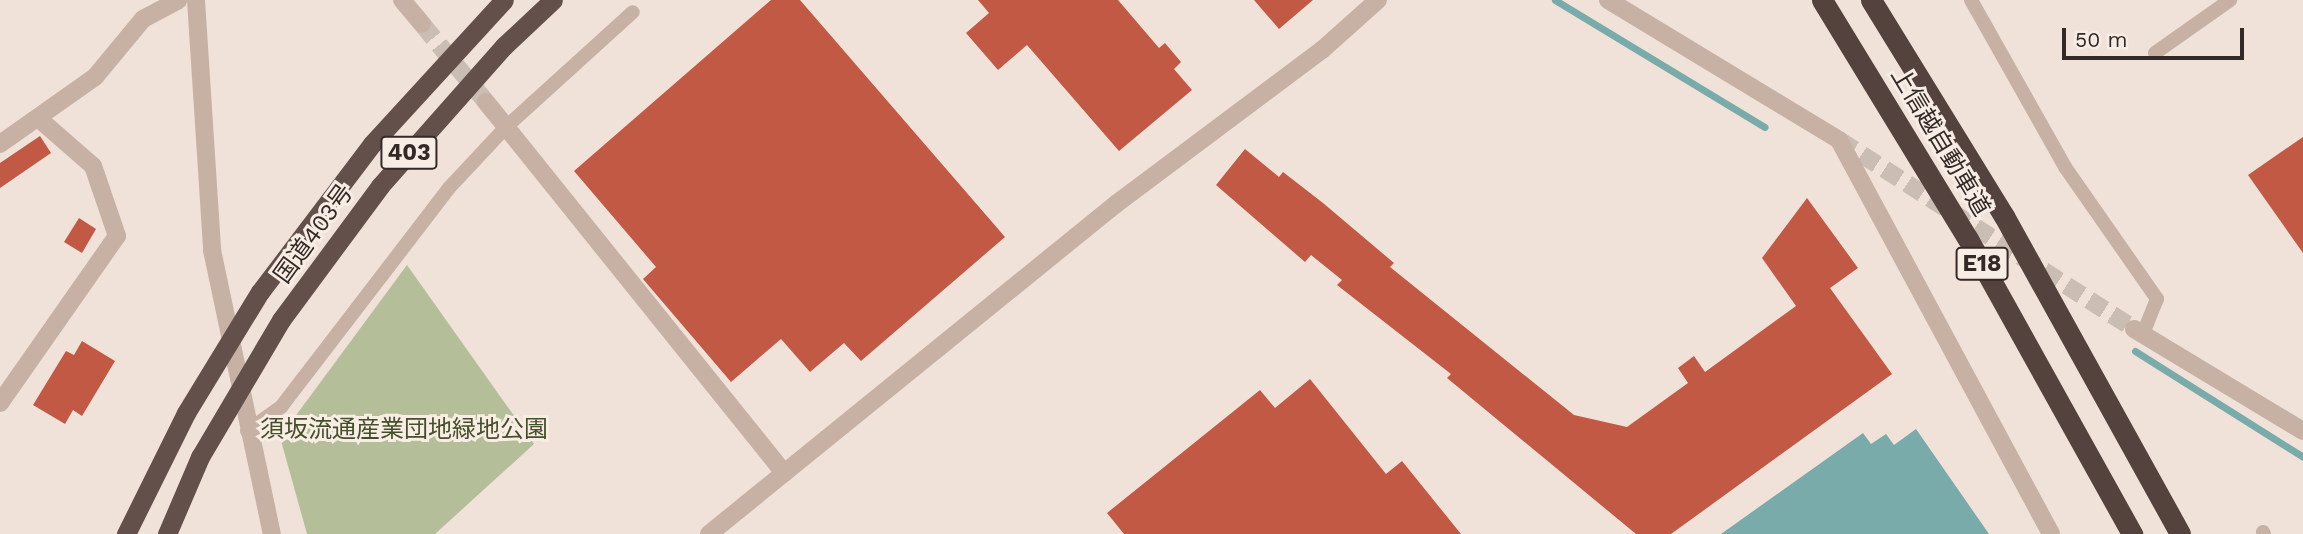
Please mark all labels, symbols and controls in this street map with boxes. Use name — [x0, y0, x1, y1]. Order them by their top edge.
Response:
scale bar — [2065, 14, 2247, 58]
text: 50 m — [2075, 27, 2127, 52]
street label: 上信越自動車道 — [1884, 63, 1996, 221]
road number: 403 — [379, 134, 439, 172]
street label: 国道403号 — [269, 179, 359, 289]
road number: E18 — [1954, 244, 2010, 284]
park label: 須坂流通産業団地緑地公園 — [260, 416, 548, 444]

